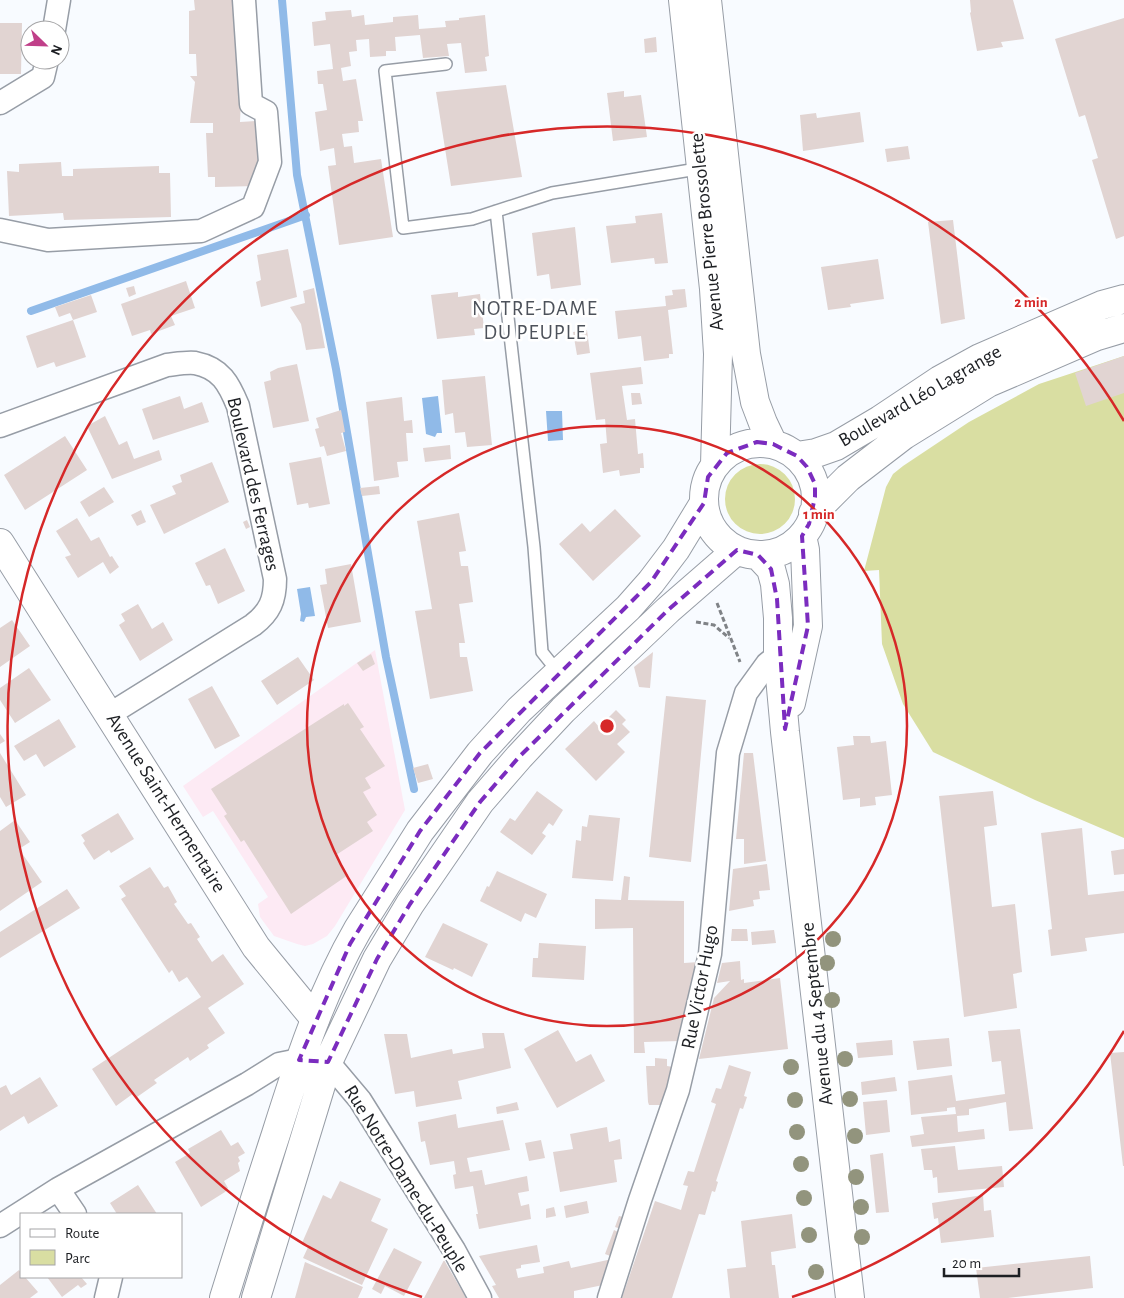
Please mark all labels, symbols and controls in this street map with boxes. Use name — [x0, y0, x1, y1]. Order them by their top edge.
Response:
north arrow — [20, 20, 70, 70]
text: N — [48, 42, 64, 57]
street label: Avenue Pierre Brossolette — [687, 132, 727, 332]
text: 2 min — [1014, 295, 1048, 310]
district label: NOTRE-DAME DU PEUPLE — [472, 298, 598, 343]
street label: Boulevard Léo Lagrange — [835, 341, 1005, 451]
street label: Boulevard des Ferrages — [223, 395, 283, 573]
text: 1 min — [803, 507, 835, 522]
street label: Avenue Saint-Hermentaire — [103, 710, 229, 896]
centre of rings — [598, 717, 616, 735]
street label: Avenue du 4 Septembre — [797, 922, 837, 1106]
street label: Rue Victor Hugo — [678, 923, 722, 1051]
street label: Rue Notre-Dame-du-Peuple — [340, 1082, 472, 1276]
legend — [20, 1213, 182, 1278]
text: Route — [65, 1226, 99, 1241]
scale bar — [944, 1246, 1019, 1278]
text: Parc — [65, 1251, 90, 1266]
text: 20 m — [952, 1256, 981, 1271]

